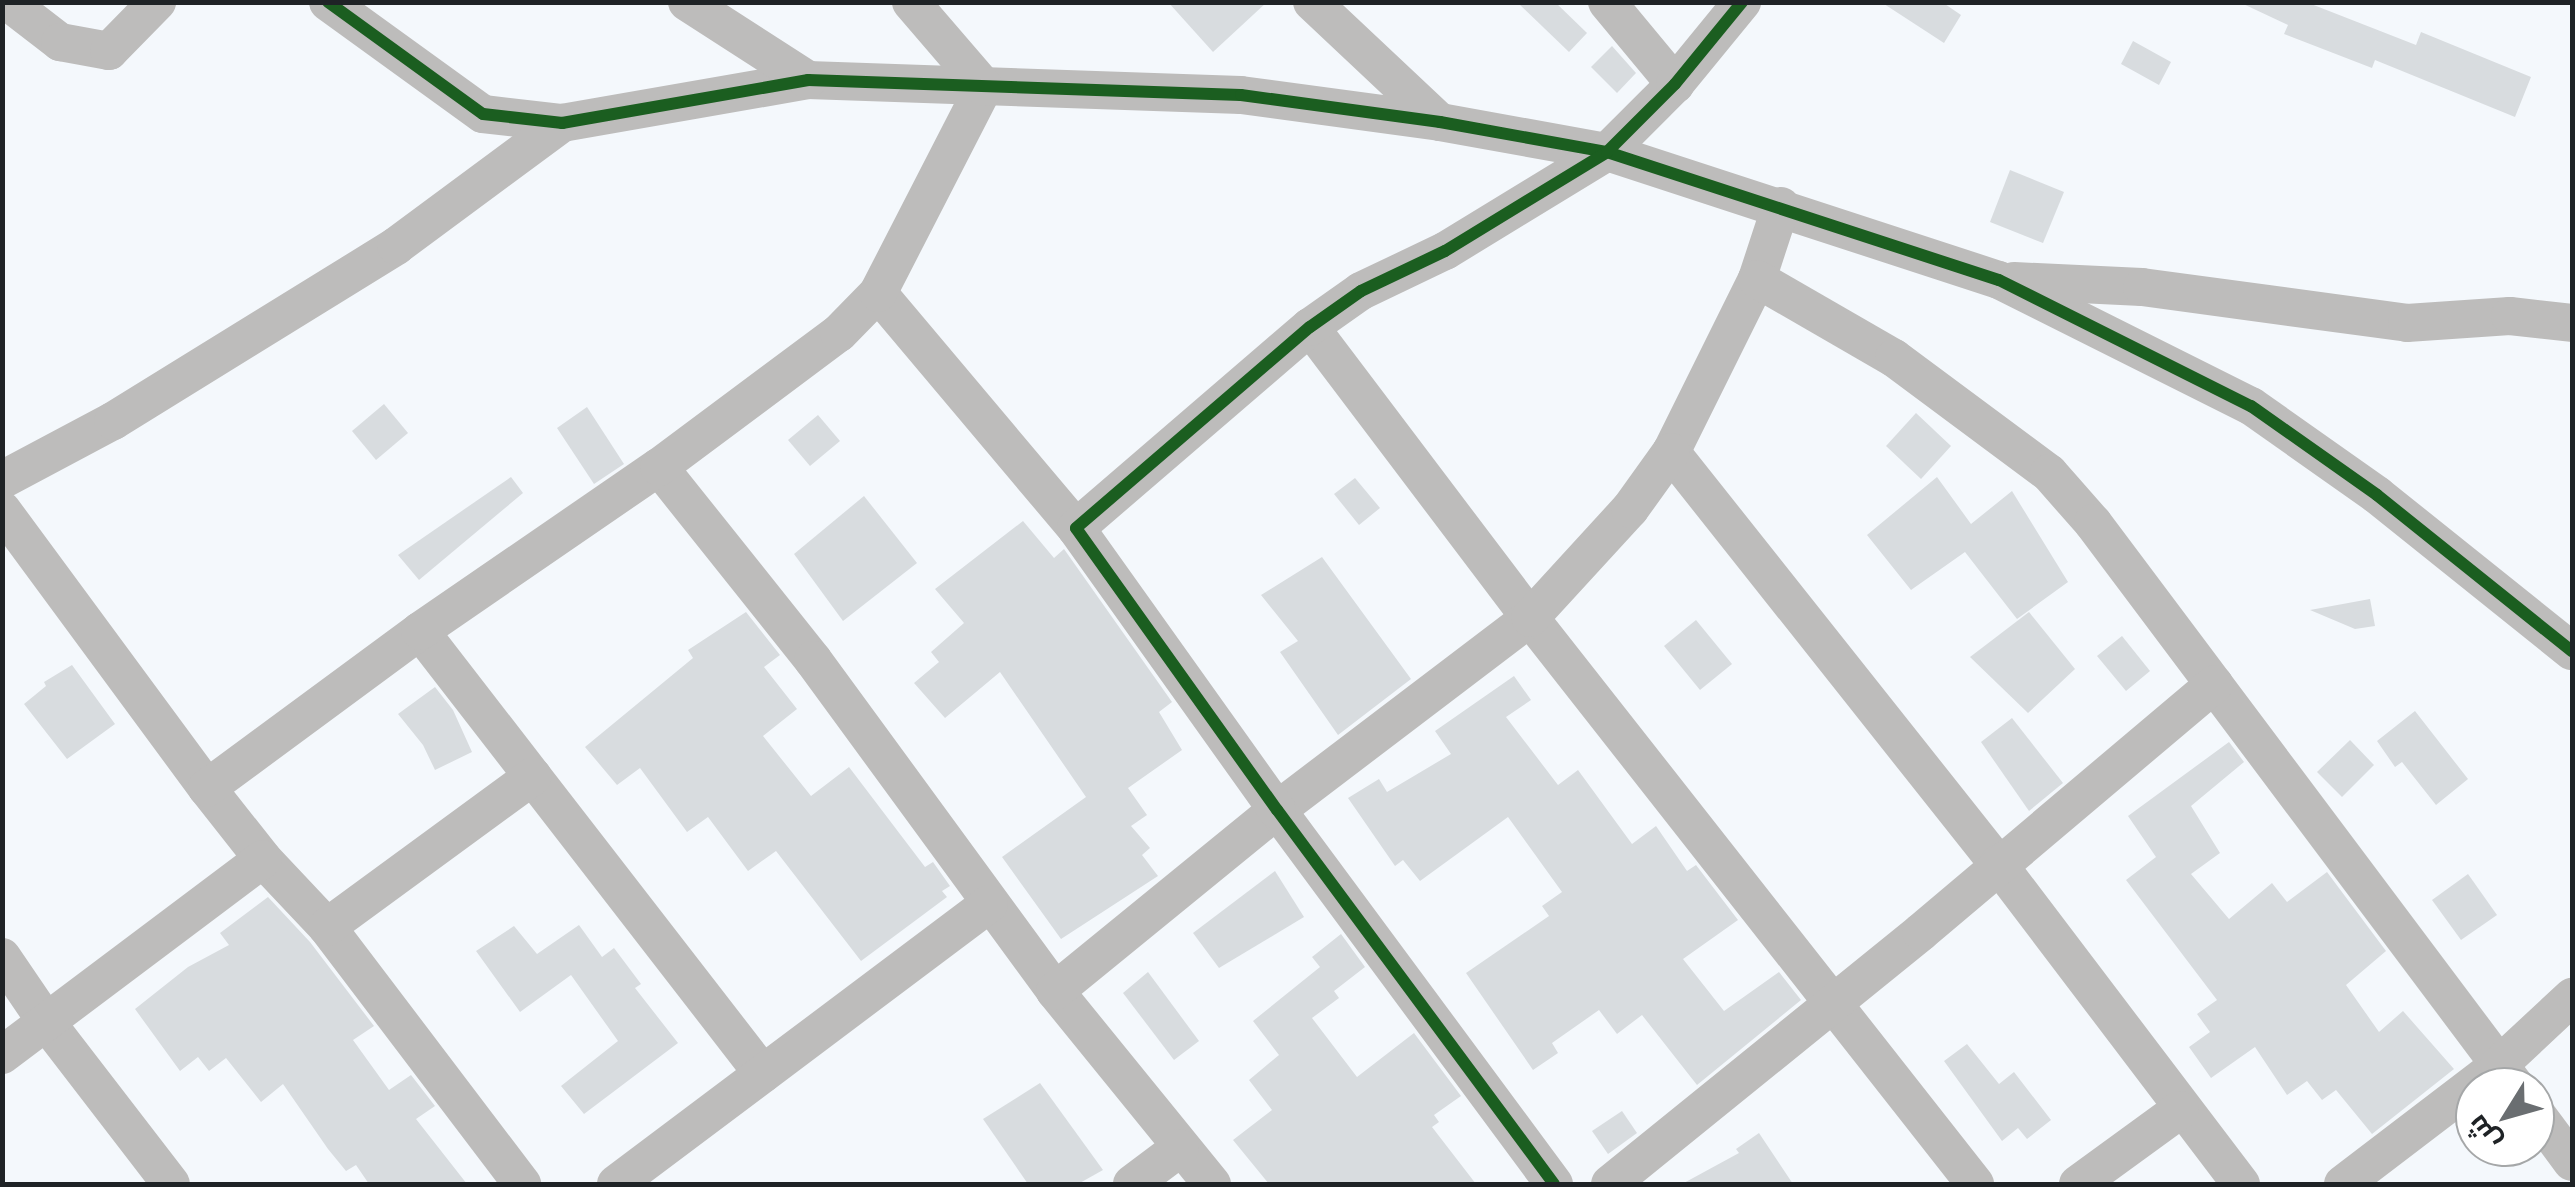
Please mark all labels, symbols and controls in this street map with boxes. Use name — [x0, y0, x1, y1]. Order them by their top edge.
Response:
north arrow — [2455, 1067, 2555, 1167]
text: ش — [2457, 1108, 2509, 1160]

